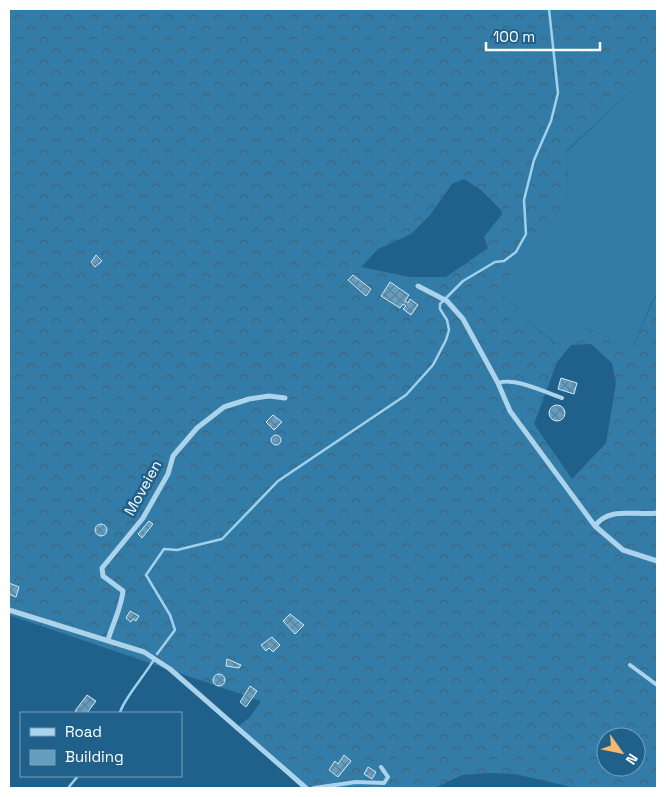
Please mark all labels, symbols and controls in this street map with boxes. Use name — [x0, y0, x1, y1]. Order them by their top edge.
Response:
scale bar — [486, 20, 600, 52]
text: 100 m — [493, 27, 535, 46]
street label: Moveien — [120, 457, 166, 519]
legend — [20, 712, 182, 777]
text: Road — [65, 722, 102, 741]
north arrow — [596, 727, 646, 777]
text: Building — [65, 747, 124, 766]
text: N — [622, 750, 642, 768]

